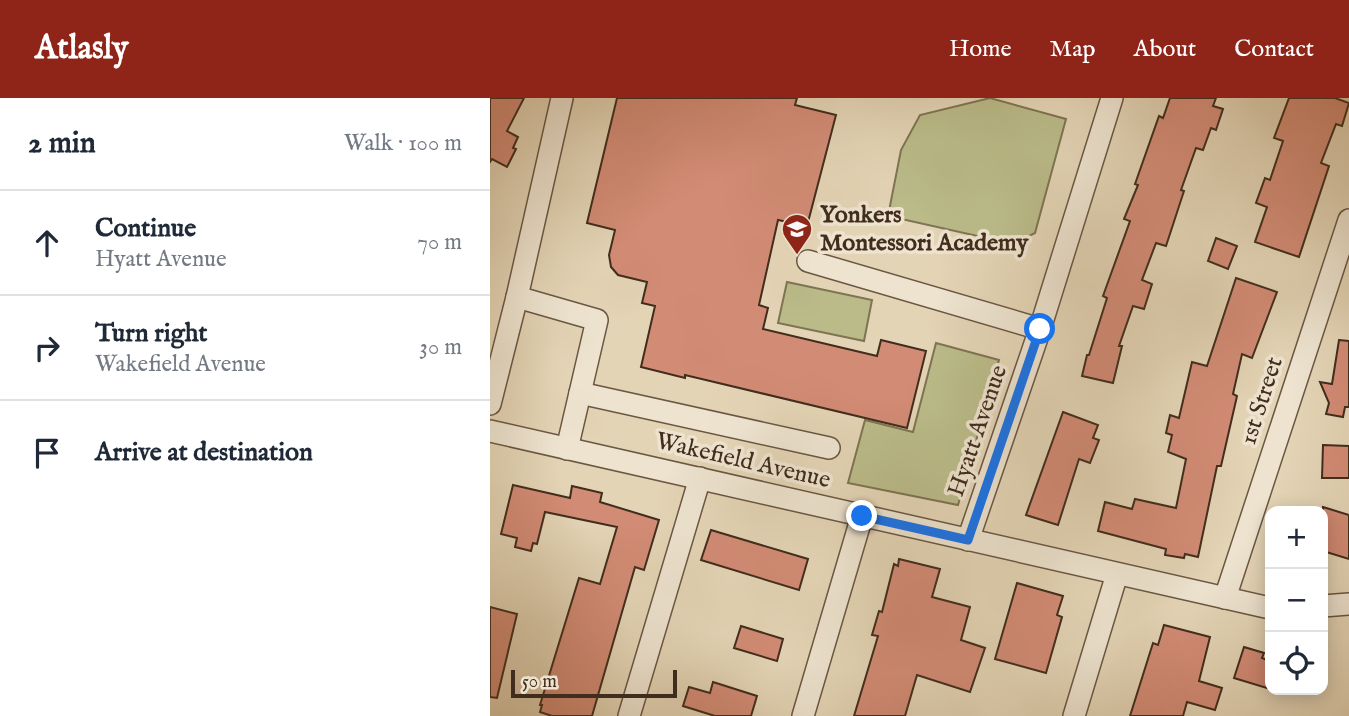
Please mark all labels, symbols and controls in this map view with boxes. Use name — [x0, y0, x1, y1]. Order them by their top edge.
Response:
text: Atlasly — [35, 28, 128, 70]
text: Home — [949, 34, 1012, 65]
text: Map — [1050, 34, 1096, 65]
text: About — [1134, 34, 1196, 65]
text: Contact — [1234, 34, 1314, 65]
text: 2 min — [28, 125, 96, 163]
text: Walk · 100 m — [344, 129, 462, 158]
place label: Yonkers Montessori Academy — [820, 200, 1029, 259]
text: Continue — [95, 212, 196, 245]
school or university icon: Yonkers Montessori Academy — [780, 212, 814, 256]
icon: ahead — [28, 224, 66, 262]
text: 70 m — [417, 228, 462, 257]
text: Hyatt Avenue — [95, 245, 226, 274]
route start — [1024, 313, 1055, 344]
text: Turn right — [95, 317, 208, 350]
icon: right — [28, 329, 66, 367]
text: 30 m — [419, 333, 462, 362]
text: Wakefield Avenue — [95, 350, 266, 379]
street label: 1st Street — [1233, 353, 1291, 449]
street label: Hyatt Avenue — [941, 361, 1015, 501]
street label: Wakefield Avenue — [653, 426, 833, 496]
icon: arrive — [28, 434, 66, 472]
text: Arrive at destination — [95, 436, 313, 469]
route end — [846, 500, 877, 531]
map controls — [1265, 506, 1328, 695]
button: + — [1265, 506, 1328, 569]
button: − — [1265, 569, 1328, 632]
button: locate — [1265, 632, 1328, 695]
scale bar — [511, 667, 677, 699]
text: 50 m — [522, 670, 557, 694]

